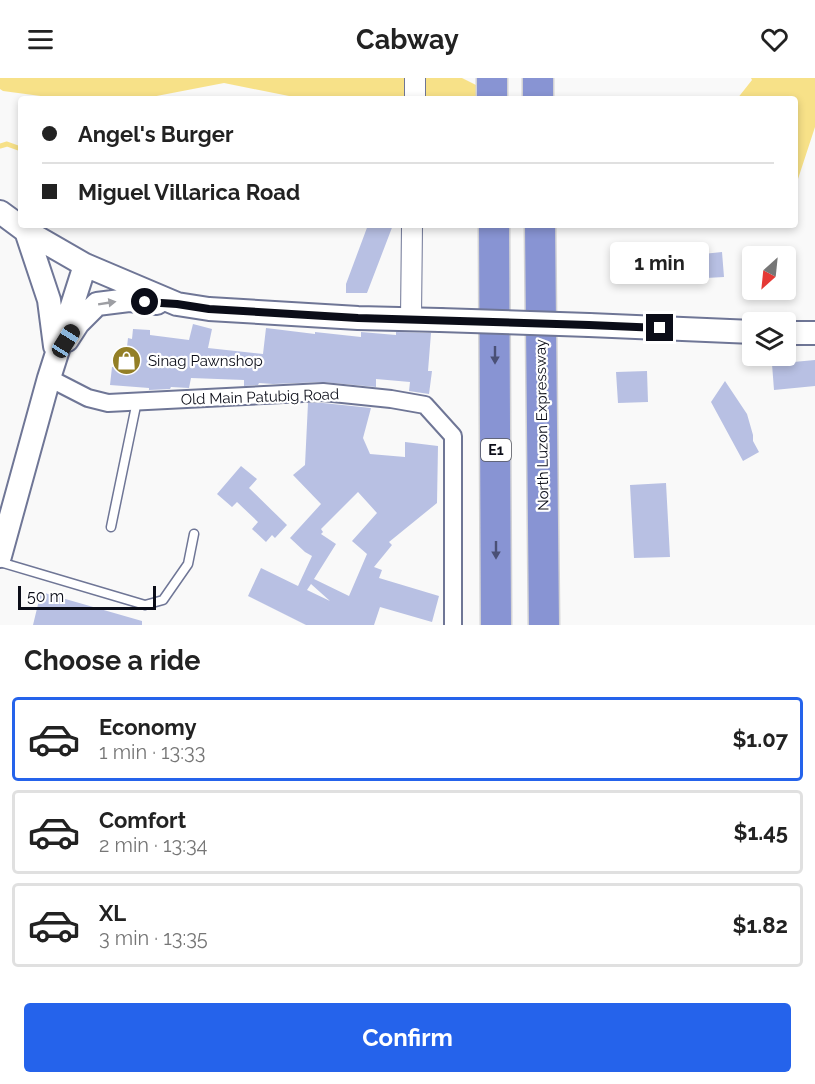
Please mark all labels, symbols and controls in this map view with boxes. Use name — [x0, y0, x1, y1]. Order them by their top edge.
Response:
icon: menu — [24, 23, 57, 56]
icon: heart — [758, 23, 791, 56]
text: Cabway — [356, 24, 459, 55]
text: Angel's Burger — [78, 121, 233, 147]
text: Miguel Villarica Road — [78, 179, 300, 205]
callout: 1 min — [610, 241, 710, 283]
north arrow — [742, 246, 796, 300]
map controls — [742, 246, 796, 366]
text: 1 min — [634, 251, 685, 275]
route start — [131, 288, 158, 315]
one-way arrow — [97, 299, 116, 308]
button: layers — [742, 312, 796, 366]
route end — [646, 314, 673, 341]
car — [49, 321, 83, 361]
street label: North Luzon Expressway — [532, 339, 552, 511]
shop icon: Sinag Pawnshop — [111, 345, 143, 377]
one-way arrow — [490, 345, 500, 364]
place label: Sinag Pawnshop — [148, 352, 263, 370]
street label: Old Main Patubig Road — [180, 385, 340, 409]
road number: E1 — [481, 439, 511, 461]
one-way arrow — [491, 540, 501, 559]
scale bar — [18, 583, 156, 610]
text: 50 m — [27, 587, 64, 606]
text: Choose a ride — [24, 645, 200, 676]
icon: car — [27, 712, 81, 766]
text: Economy — [99, 714, 197, 740]
text: $1.07 — [732, 726, 788, 752]
text: 1 min · 13:33 — [99, 740, 205, 764]
icon: car — [27, 805, 81, 859]
text: Comfort — [99, 807, 186, 833]
text: $1.45 — [733, 819, 788, 845]
text: 2 min · 13:34 — [99, 833, 208, 857]
icon: car — [27, 898, 81, 952]
text: XL — [99, 900, 126, 926]
text: $1.82 — [733, 912, 788, 938]
text: 3 min · 13:35 — [99, 926, 208, 950]
button: Confirm — [24, 1003, 791, 1072]

